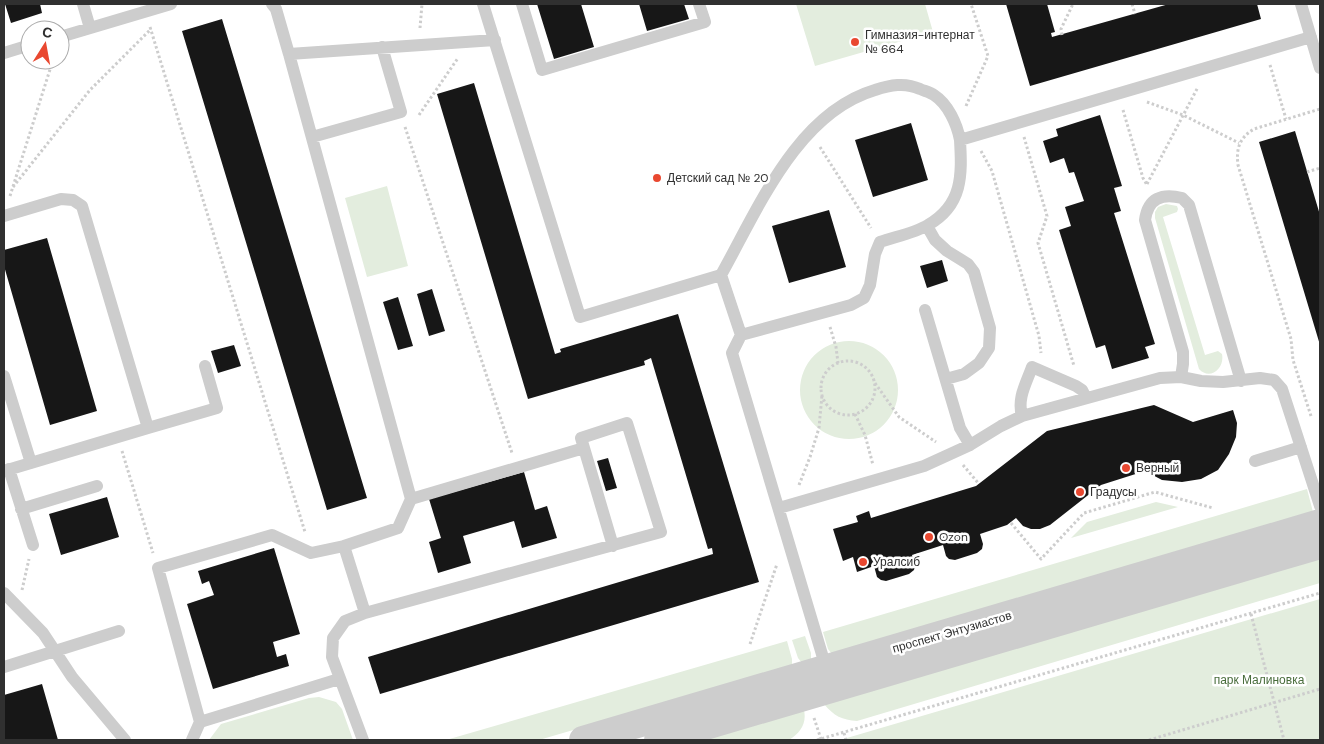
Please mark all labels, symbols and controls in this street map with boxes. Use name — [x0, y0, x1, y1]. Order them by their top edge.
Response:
north arrow — [20, 20, 70, 70]
text: С — [41, 22, 54, 42]
place label: Гимназия-интернат № 664 — [865, 27, 975, 57]
marker: Гимназия-интернат № 664 — [849, 36, 861, 48]
place label: Детский сад № 20 — [667, 170, 769, 186]
marker: Детский сад № 20 — [651, 172, 663, 184]
place label: Верный — [1136, 460, 1179, 476]
marker: Верный — [1120, 462, 1132, 474]
place label: Градусы — [1090, 484, 1137, 500]
marker: Градусы — [1074, 486, 1086, 498]
place label: Ozon — [939, 529, 968, 545]
marker: Ozon — [923, 531, 935, 543]
place label: Уралсиб — [873, 554, 920, 570]
marker: Уралсиб — [857, 556, 869, 568]
street label: проспект Энтузиастов — [891, 607, 1013, 657]
park label: парк Малиновка — [1214, 672, 1305, 688]

